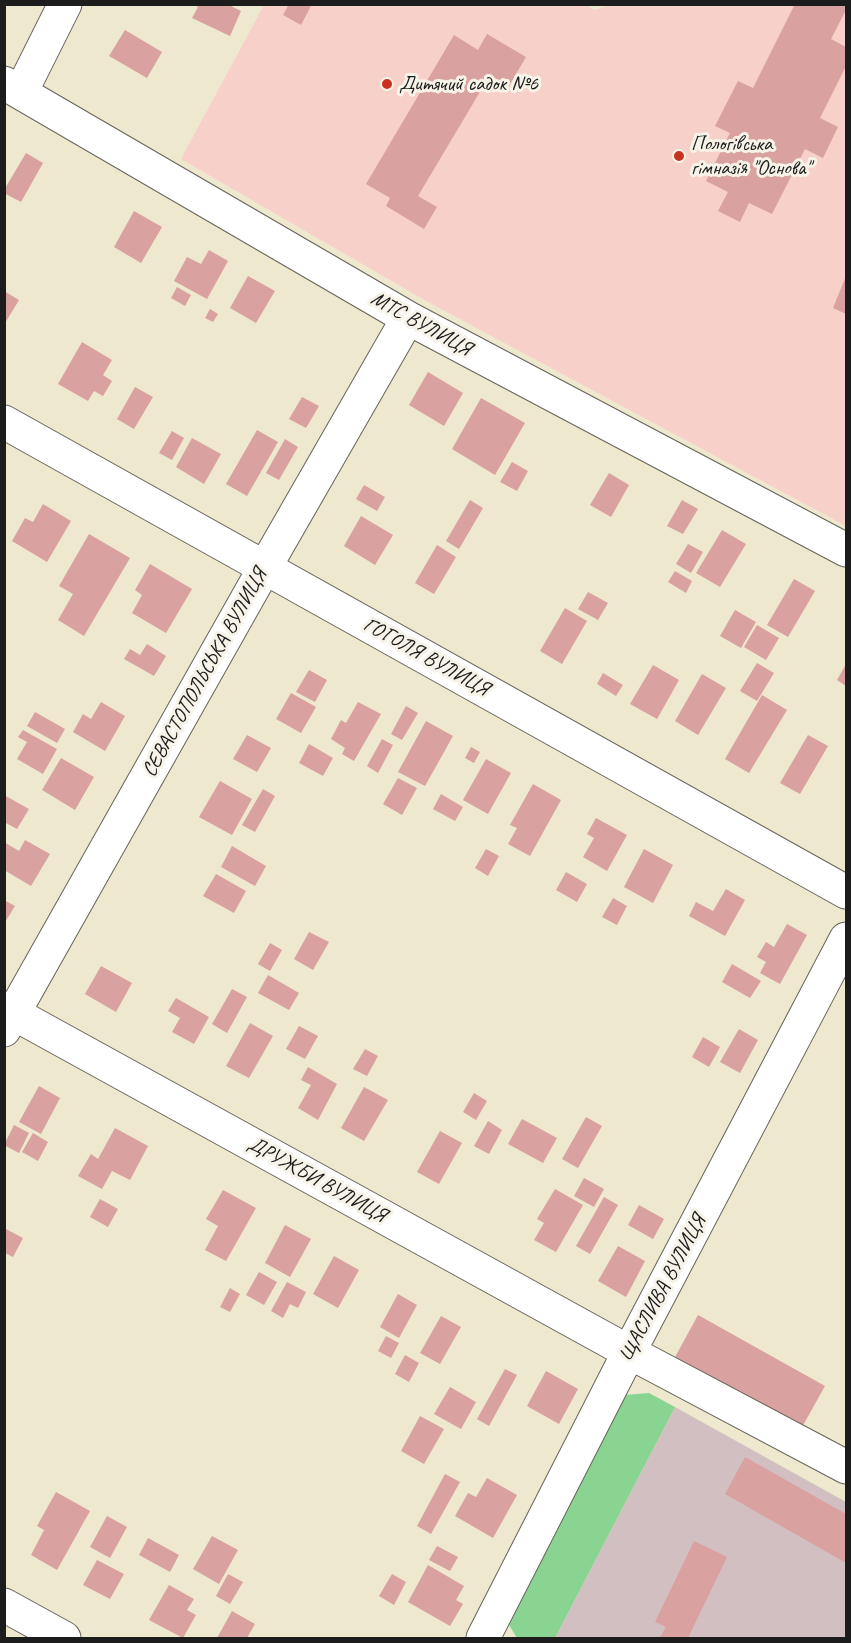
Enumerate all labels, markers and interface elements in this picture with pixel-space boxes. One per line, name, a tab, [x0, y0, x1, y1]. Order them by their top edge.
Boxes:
place label: Дитячий садок №6	[399, 71, 538, 97]
marker: Дитячий садок №6	[380, 77, 394, 91]
place label: Пологівська гімназія "Основа"	[691, 131, 810, 181]
marker: Пологівська гімназія "Основа"	[672, 149, 686, 163]
street label: МТС ВУЛИЦЯ	[366, 286, 476, 362]
street label: СЕВАСТОПОЛЬСЬКА ВУЛИЦЯ	[137, 564, 273, 782]
street label: ГОГОЛЯ ВУЛИЦЯ	[359, 612, 493, 702]
street label: ДРУЖБИ ВУЛИЦЯ	[243, 1132, 391, 1228]
street label: ЩАСЛИВА ВУЛИЦЯ	[614, 1211, 712, 1365]

